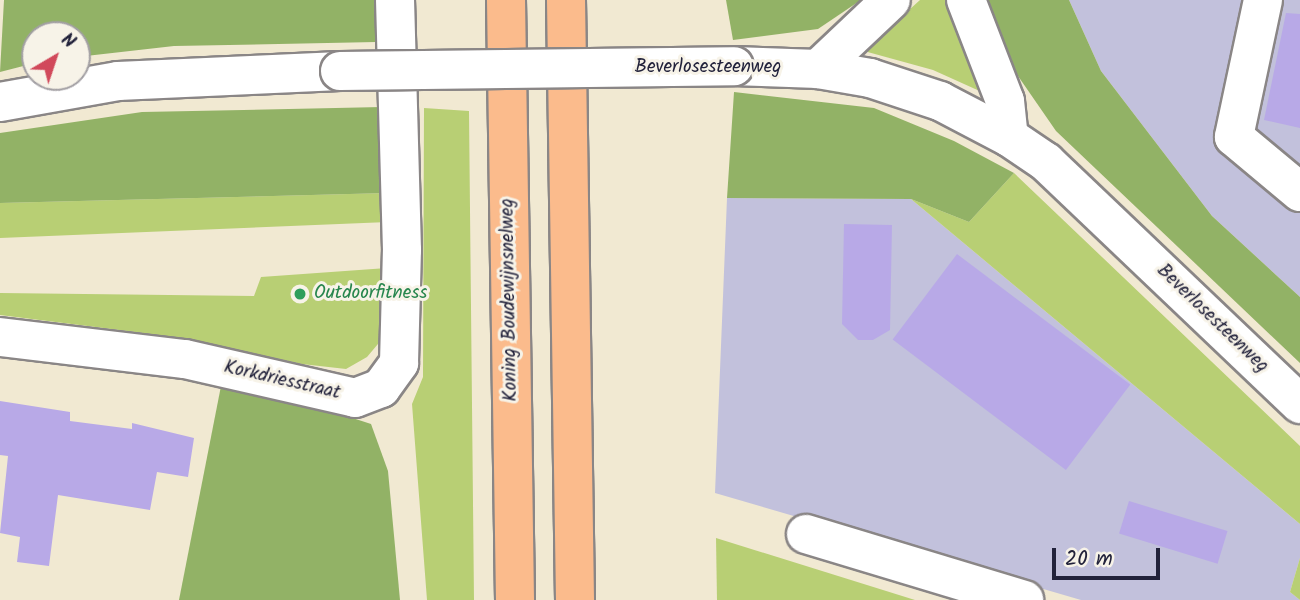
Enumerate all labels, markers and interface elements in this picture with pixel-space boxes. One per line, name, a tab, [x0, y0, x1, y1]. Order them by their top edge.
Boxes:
north arrow	[21, 21, 91, 91]
text: N	[54, 26, 82, 57]
street label: Beverlosesteenweg	[635, 57, 781, 79]
street label: Koning Boudewijnsnelweg	[497, 198, 523, 402]
street label: Beverlosesteenweg	[1151, 260, 1273, 378]
place label: Outdoorfitness	[314, 283, 427, 305]
marker: Outdoorfitness	[292, 286, 308, 302]
street label: Korkdriesstraat	[222, 357, 342, 405]
scale bar	[1055, 534, 1164, 578]
text: 20 m	[1065, 543, 1113, 576]

